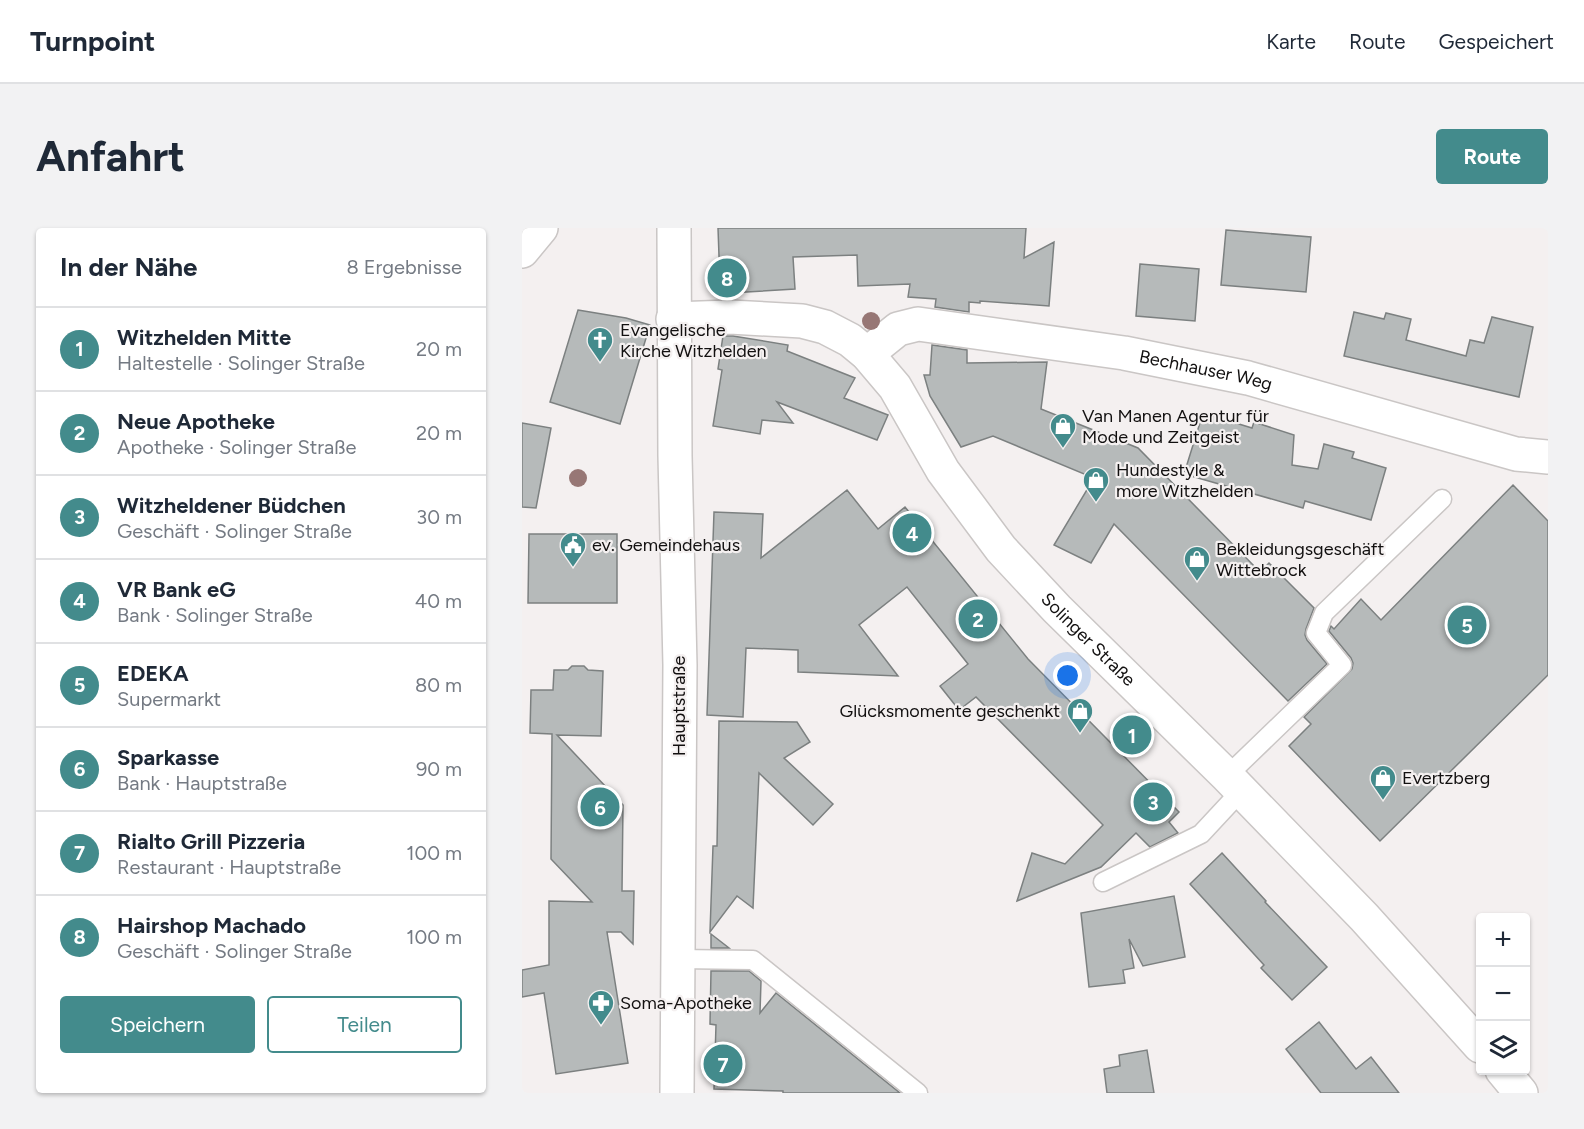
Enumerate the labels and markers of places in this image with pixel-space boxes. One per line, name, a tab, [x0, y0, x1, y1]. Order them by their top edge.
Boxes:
pin: 8	[708, 256, 746, 300]
place label: Evangelische Kirche Witzhelden	[620, 319, 767, 362]
church icon: Evangelische Kirche Witzhelden	[585, 325, 615, 363]
place label: Van Manen Agentur für Mode und Zeitgeist	[1082, 405, 1269, 448]
shop icon: Van Manen Agentur für Mode und Zeitgeist	[1048, 411, 1078, 449]
place label: Hundestyle & more Witzhelden	[1116, 459, 1253, 502]
shop icon: Hundestyle & more Witzhelden	[1081, 465, 1111, 503]
pin: 4	[892, 510, 932, 556]
public building icon: ev. Gemeindehaus	[558, 530, 588, 568]
place label: ev. Gemeindehaus	[592, 534, 740, 556]
place label: Bekleidungsgeschäft Wittebrock	[1216, 538, 1384, 581]
shop icon: Bekleidungsgeschäft Wittebrock	[1182, 544, 1212, 582]
pin: 2	[958, 596, 998, 642]
pin: 5	[1448, 602, 1486, 648]
shop icon: Glücksmomente geschenkt	[1065, 696, 1095, 734]
place label: Glücksmomente geschenkt	[840, 700, 1060, 722]
pin: 1	[1112, 712, 1152, 758]
shop icon: Evertzberg	[1368, 763, 1398, 801]
place label: Evertzberg	[1402, 767, 1490, 789]
pin: 3	[1134, 780, 1172, 824]
pin: 6	[580, 784, 620, 830]
pharmacy icon: Soma-Apotheke	[586, 988, 616, 1026]
place label: Soma-Apotheke	[620, 992, 752, 1014]
pin: 7	[704, 1042, 742, 1086]

